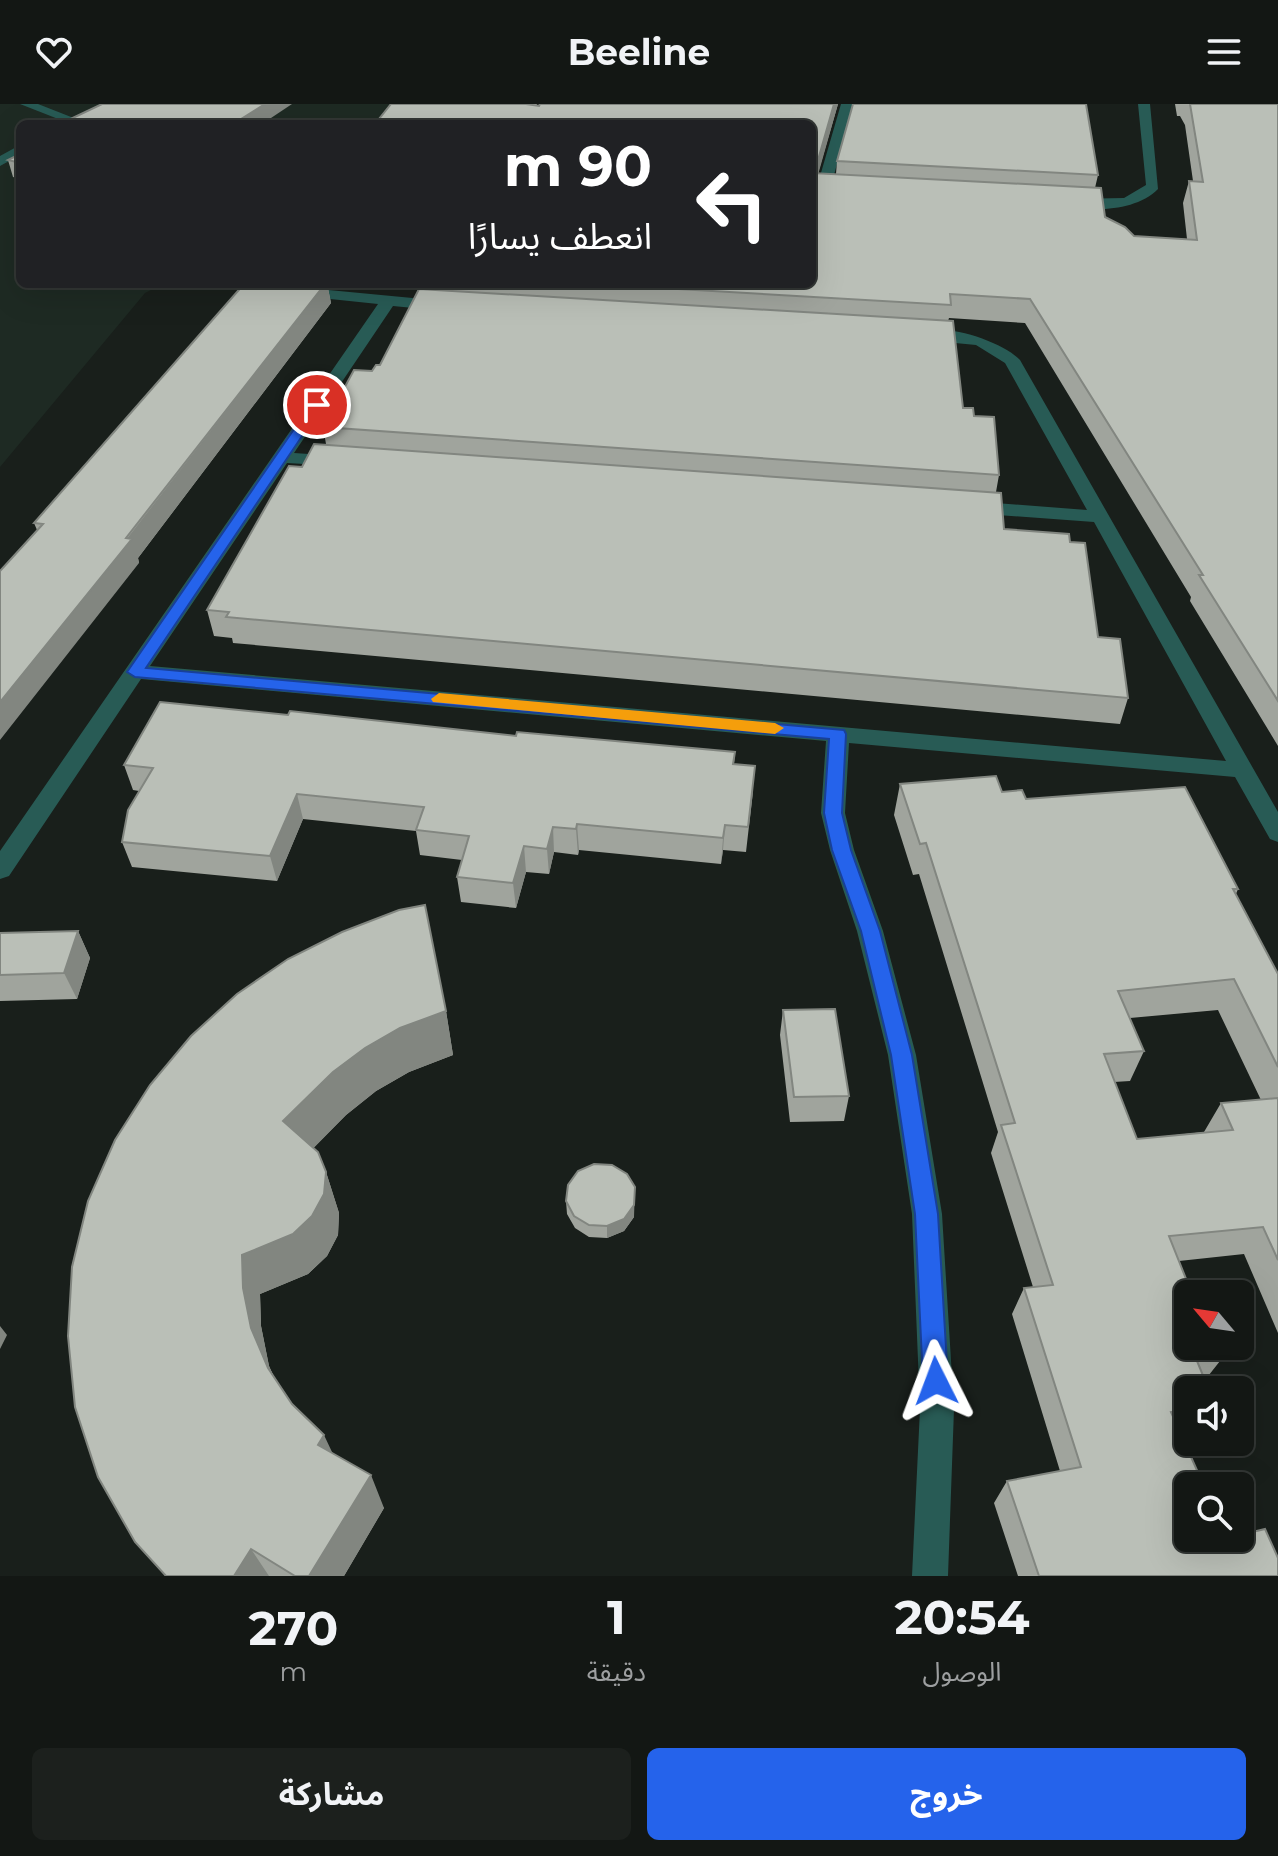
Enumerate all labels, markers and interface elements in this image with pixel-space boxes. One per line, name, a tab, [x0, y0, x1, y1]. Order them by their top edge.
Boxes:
icon: heart	[32, 30, 76, 74]
text: Beeline	[568, 30, 710, 74]
icon: menu	[1202, 30, 1246, 74]
text: 90 m	[504, 132, 652, 200]
icon: left	[680, 152, 784, 256]
text: انعطف يسارًا	[468, 214, 652, 258]
pin	[283, 371, 351, 439]
icon: arrive	[295, 383, 339, 427]
north arrow	[1174, 1280, 1254, 1360]
map controls	[1174, 1280, 1254, 1552]
position arrow	[894, 1339, 978, 1423]
button: sound	[1174, 1376, 1254, 1456]
button: search	[1174, 1472, 1254, 1552]
text: 1	[607, 1588, 626, 1646]
text: 20:54	[894, 1588, 1030, 1646]
text: 270	[249, 1599, 338, 1657]
text: m	[280, 1656, 307, 1688]
text: دقيقة	[587, 1656, 646, 1688]
text: الوصول	[922, 1656, 1001, 1688]
button: مشاركة	[32, 1748, 631, 1840]
button: خروج	[647, 1748, 1246, 1840]

